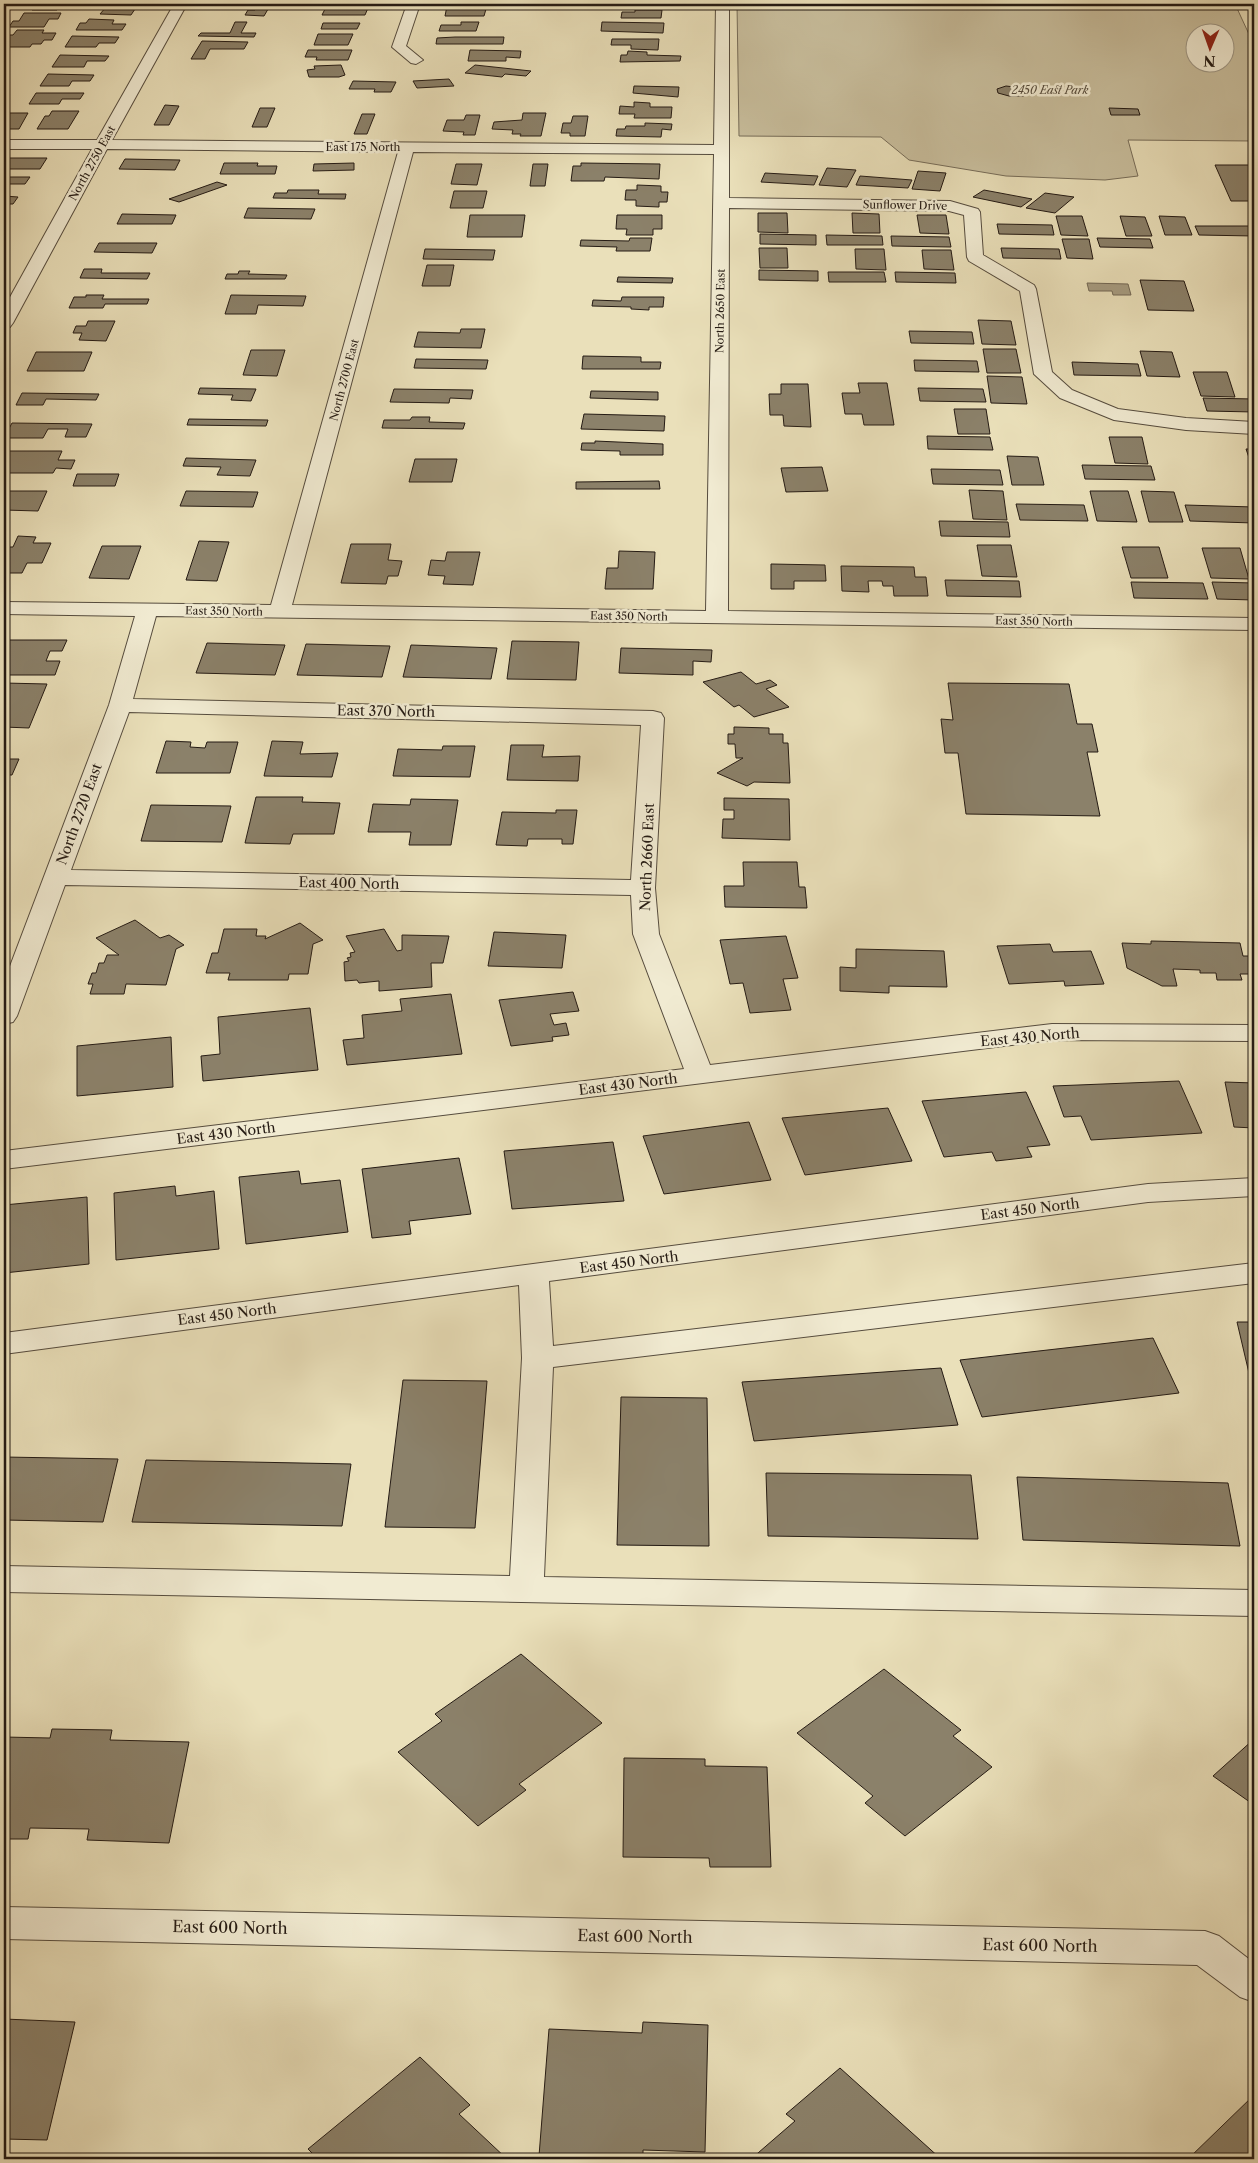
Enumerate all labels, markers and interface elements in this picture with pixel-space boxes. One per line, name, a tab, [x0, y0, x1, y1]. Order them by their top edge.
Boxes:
north arrow	[1186, 22, 1236, 72]
text: N	[1203, 52, 1216, 70]
park label: 2450 East Park	[1012, 83, 1089, 97]
street label: North 2750 East	[66, 123, 118, 203]
street label: East 175 North	[326, 140, 401, 154]
street label: Sunflower Drive	[863, 197, 947, 213]
street label: North 2650 East	[712, 269, 728, 353]
street label: North 2700 East	[326, 337, 362, 423]
street label: East 350 North	[185, 603, 263, 619]
street label: East 350 North	[590, 608, 668, 624]
street label: East 350 North	[995, 613, 1073, 629]
street label: East 370 North	[337, 701, 436, 721]
street label: North 2720 East	[52, 761, 106, 867]
street label: North 2660 East	[636, 803, 658, 911]
street label: East 400 North	[298, 873, 400, 893]
street label: East 430 North	[980, 1024, 1081, 1050]
street label: East 430 North	[578, 1069, 679, 1099]
street label: East 430 North	[176, 1118, 277, 1148]
street label: East 450 North	[980, 1194, 1081, 1224]
street label: East 450 North	[579, 1247, 680, 1277]
street label: East 450 North	[177, 1299, 278, 1329]
street label: East 600 North	[172, 1916, 288, 1938]
street label: East 600 North	[577, 1925, 693, 1947]
street label: East 600 North	[982, 1934, 1098, 1956]

